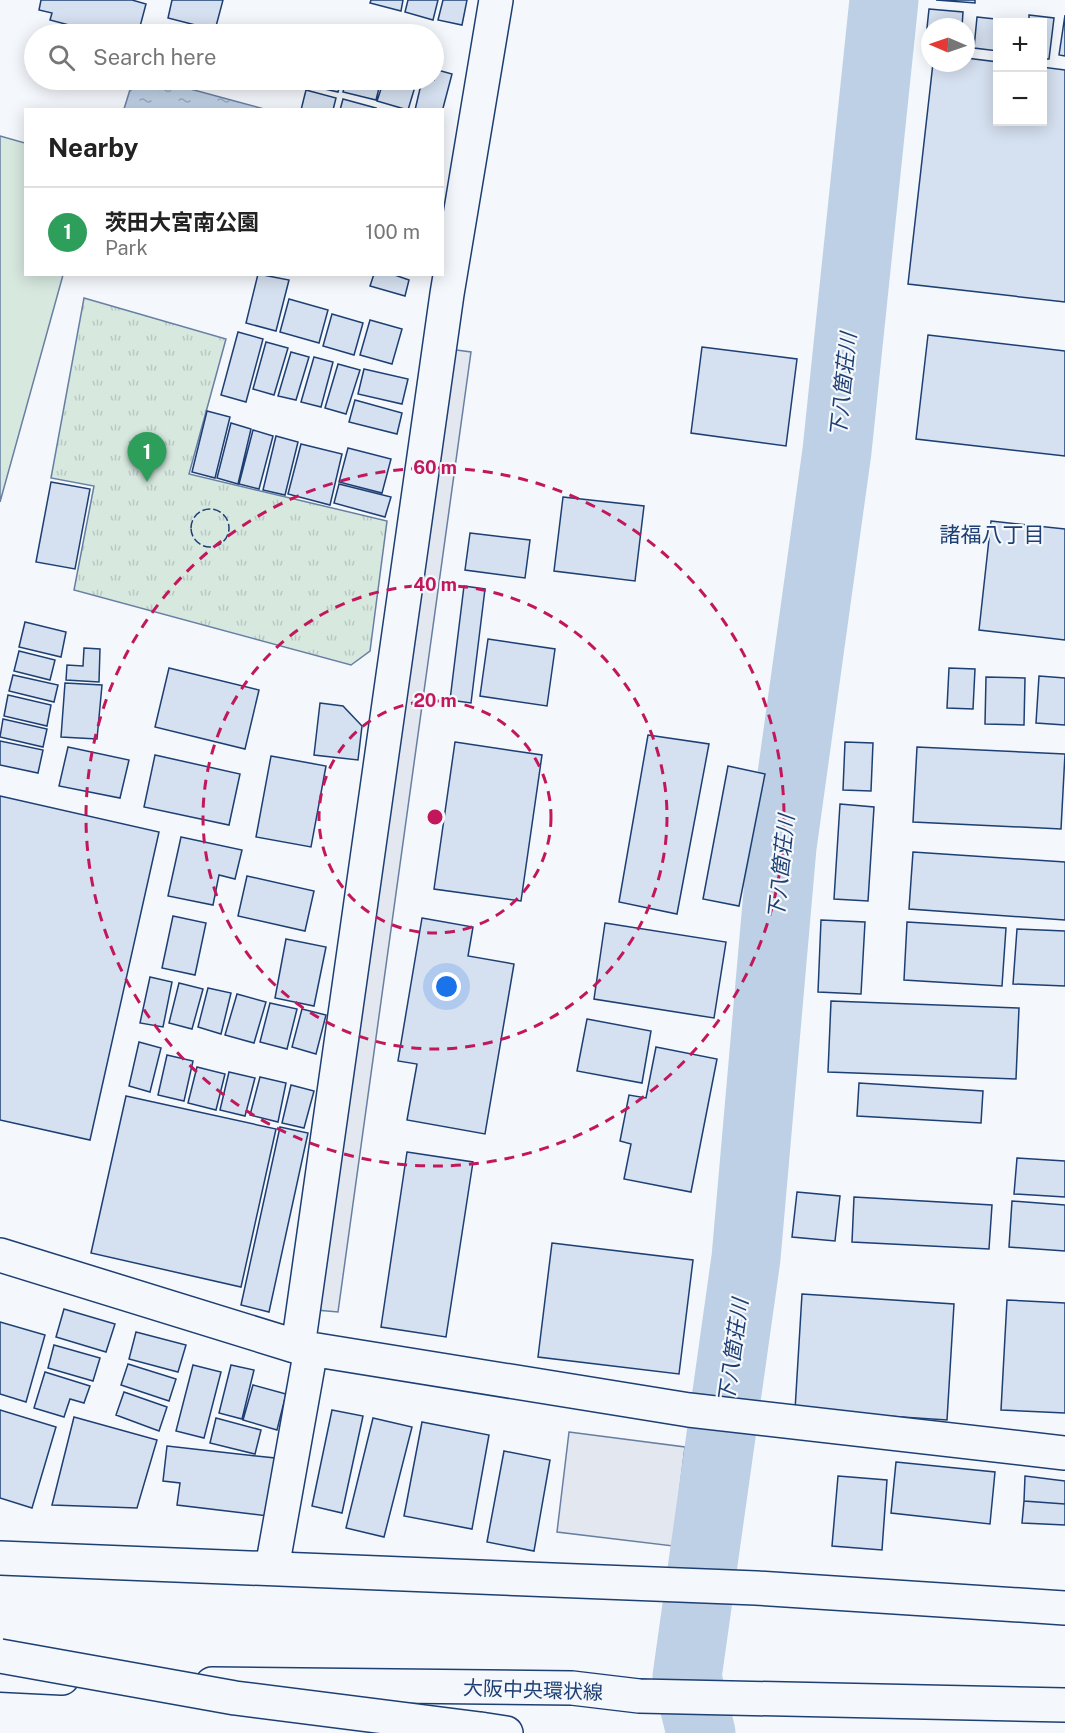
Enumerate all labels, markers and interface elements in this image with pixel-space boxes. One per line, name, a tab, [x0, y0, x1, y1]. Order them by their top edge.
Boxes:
north arrow	[921, 18, 975, 72]
map controls	[993, 18, 1047, 126]
button: +	[993, 18, 1047, 72]
search box	[24, 24, 444, 90]
icon: search	[45, 41, 78, 74]
text: Search here	[93, 44, 217, 70]
button: −	[993, 72, 1047, 126]
text: Nearby	[48, 132, 138, 163]
text: 茨田大宮南公園	[105, 209, 259, 235]
text: 1	[63, 220, 72, 244]
text: 100 m	[365, 220, 420, 244]
text: Park	[105, 236, 148, 260]
water label: 下八箇荘川	[825, 329, 861, 439]
pin: 1	[128, 432, 166, 482]
text: 60 m	[413, 457, 457, 478]
district label: 諸福八丁目	[940, 522, 1045, 547]
text: 40 m	[413, 574, 457, 595]
text: 20 m	[413, 690, 457, 711]
centre of rings	[425, 807, 445, 827]
water label: 下八箇荘川	[763, 811, 799, 921]
your location	[432, 972, 461, 1001]
water label: 下八箇荘川	[713, 1295, 753, 1405]
street label: 大阪中央環状線	[463, 1676, 603, 1704]

